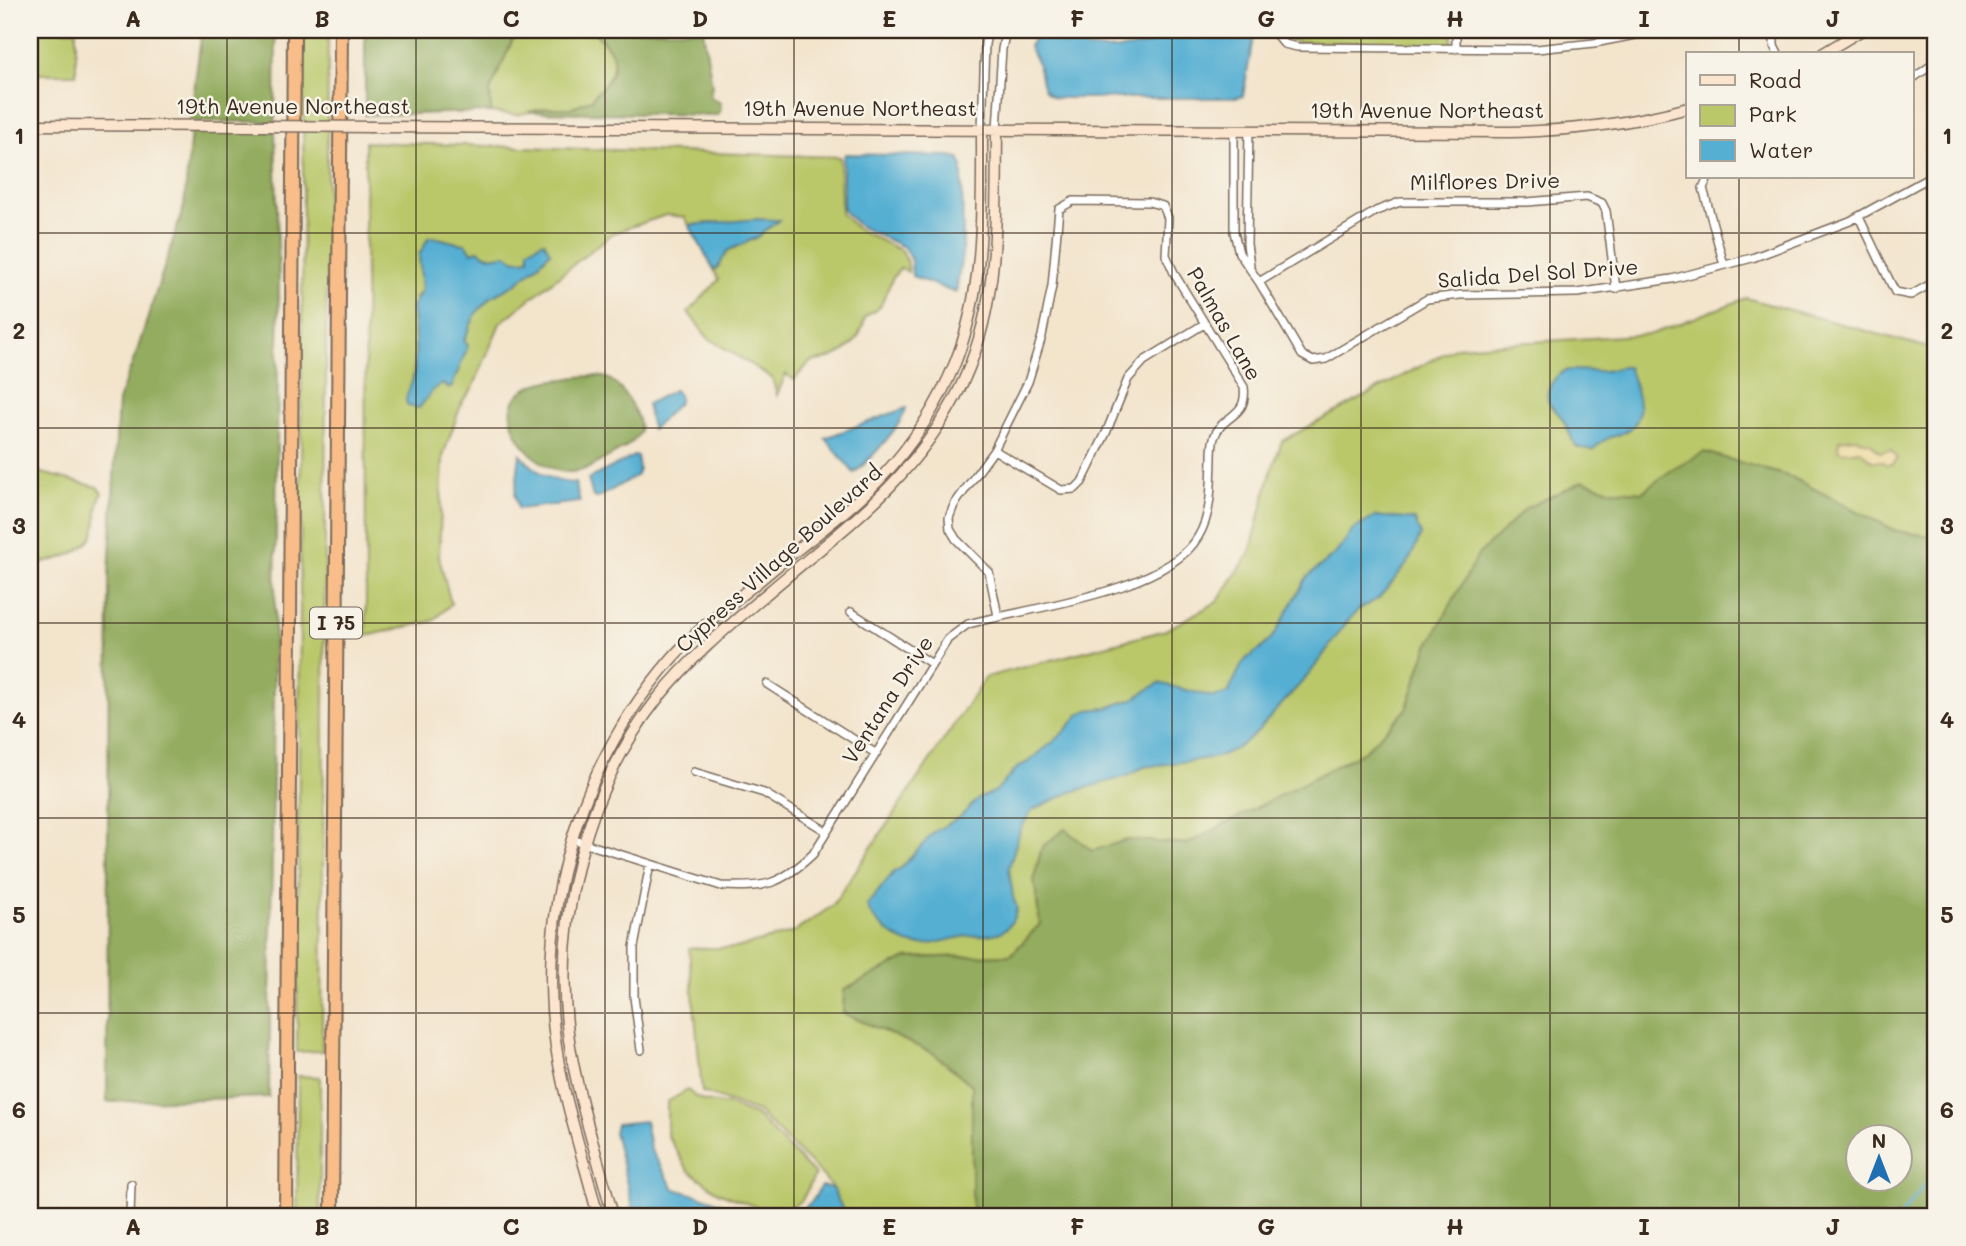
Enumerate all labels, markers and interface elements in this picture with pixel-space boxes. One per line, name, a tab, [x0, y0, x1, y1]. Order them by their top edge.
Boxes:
text: A	[125, 3, 141, 33]
text: B	[314, 3, 330, 33]
text: C	[502, 3, 520, 33]
text: D	[692, 3, 708, 33]
text: E	[882, 3, 896, 33]
text: F	[1070, 3, 1084, 33]
text: G	[1257, 3, 1275, 33]
text: H	[1446, 3, 1464, 33]
text: I	[1638, 3, 1650, 33]
text: J	[1825, 3, 1841, 33]
legend	[1686, 52, 1913, 178]
text: Road	[1749, 66, 1801, 93]
street label: 19th Avenue Northeast	[176, 92, 410, 119]
street label: 19th Avenue Northeast	[743, 94, 977, 121]
street label: 19th Avenue Northeast	[1310, 96, 1544, 123]
text: Park	[1749, 100, 1797, 127]
text: 1	[14, 120, 24, 150]
text: 1	[1942, 120, 1952, 150]
text: Water	[1749, 136, 1813, 163]
street label: Milflores Drive	[1410, 166, 1560, 195]
street label: Salida Del Sol Drive	[1437, 252, 1639, 293]
street label: Palmas Lane	[1182, 262, 1269, 385]
text: 2	[13, 315, 25, 345]
text: 2	[1941, 315, 1953, 345]
street label: Cypress Village Boulevard	[669, 458, 887, 658]
text: 3	[12, 510, 26, 540]
text: 3	[1940, 510, 1954, 540]
road number: I 75	[310, 608, 362, 638]
street label: Ventana Drive	[835, 630, 938, 768]
text: 4	[12, 704, 26, 734]
text: 4	[1940, 704, 1954, 734]
text: 5	[12, 899, 26, 929]
text: 5	[1940, 899, 1954, 929]
text: 6	[12, 1094, 26, 1124]
text: 6	[1940, 1094, 1954, 1124]
north arrow	[1843, 1124, 1913, 1194]
text: N	[1872, 1128, 1886, 1153]
text: A	[125, 1211, 141, 1241]
text: B	[314, 1211, 330, 1241]
text: C	[502, 1211, 520, 1241]
text: D	[692, 1211, 708, 1241]
text: E	[882, 1211, 896, 1241]
text: F	[1070, 1211, 1084, 1241]
text: G	[1257, 1211, 1275, 1241]
text: H	[1446, 1211, 1464, 1241]
text: I	[1638, 1211, 1650, 1241]
text: J	[1825, 1211, 1841, 1241]

